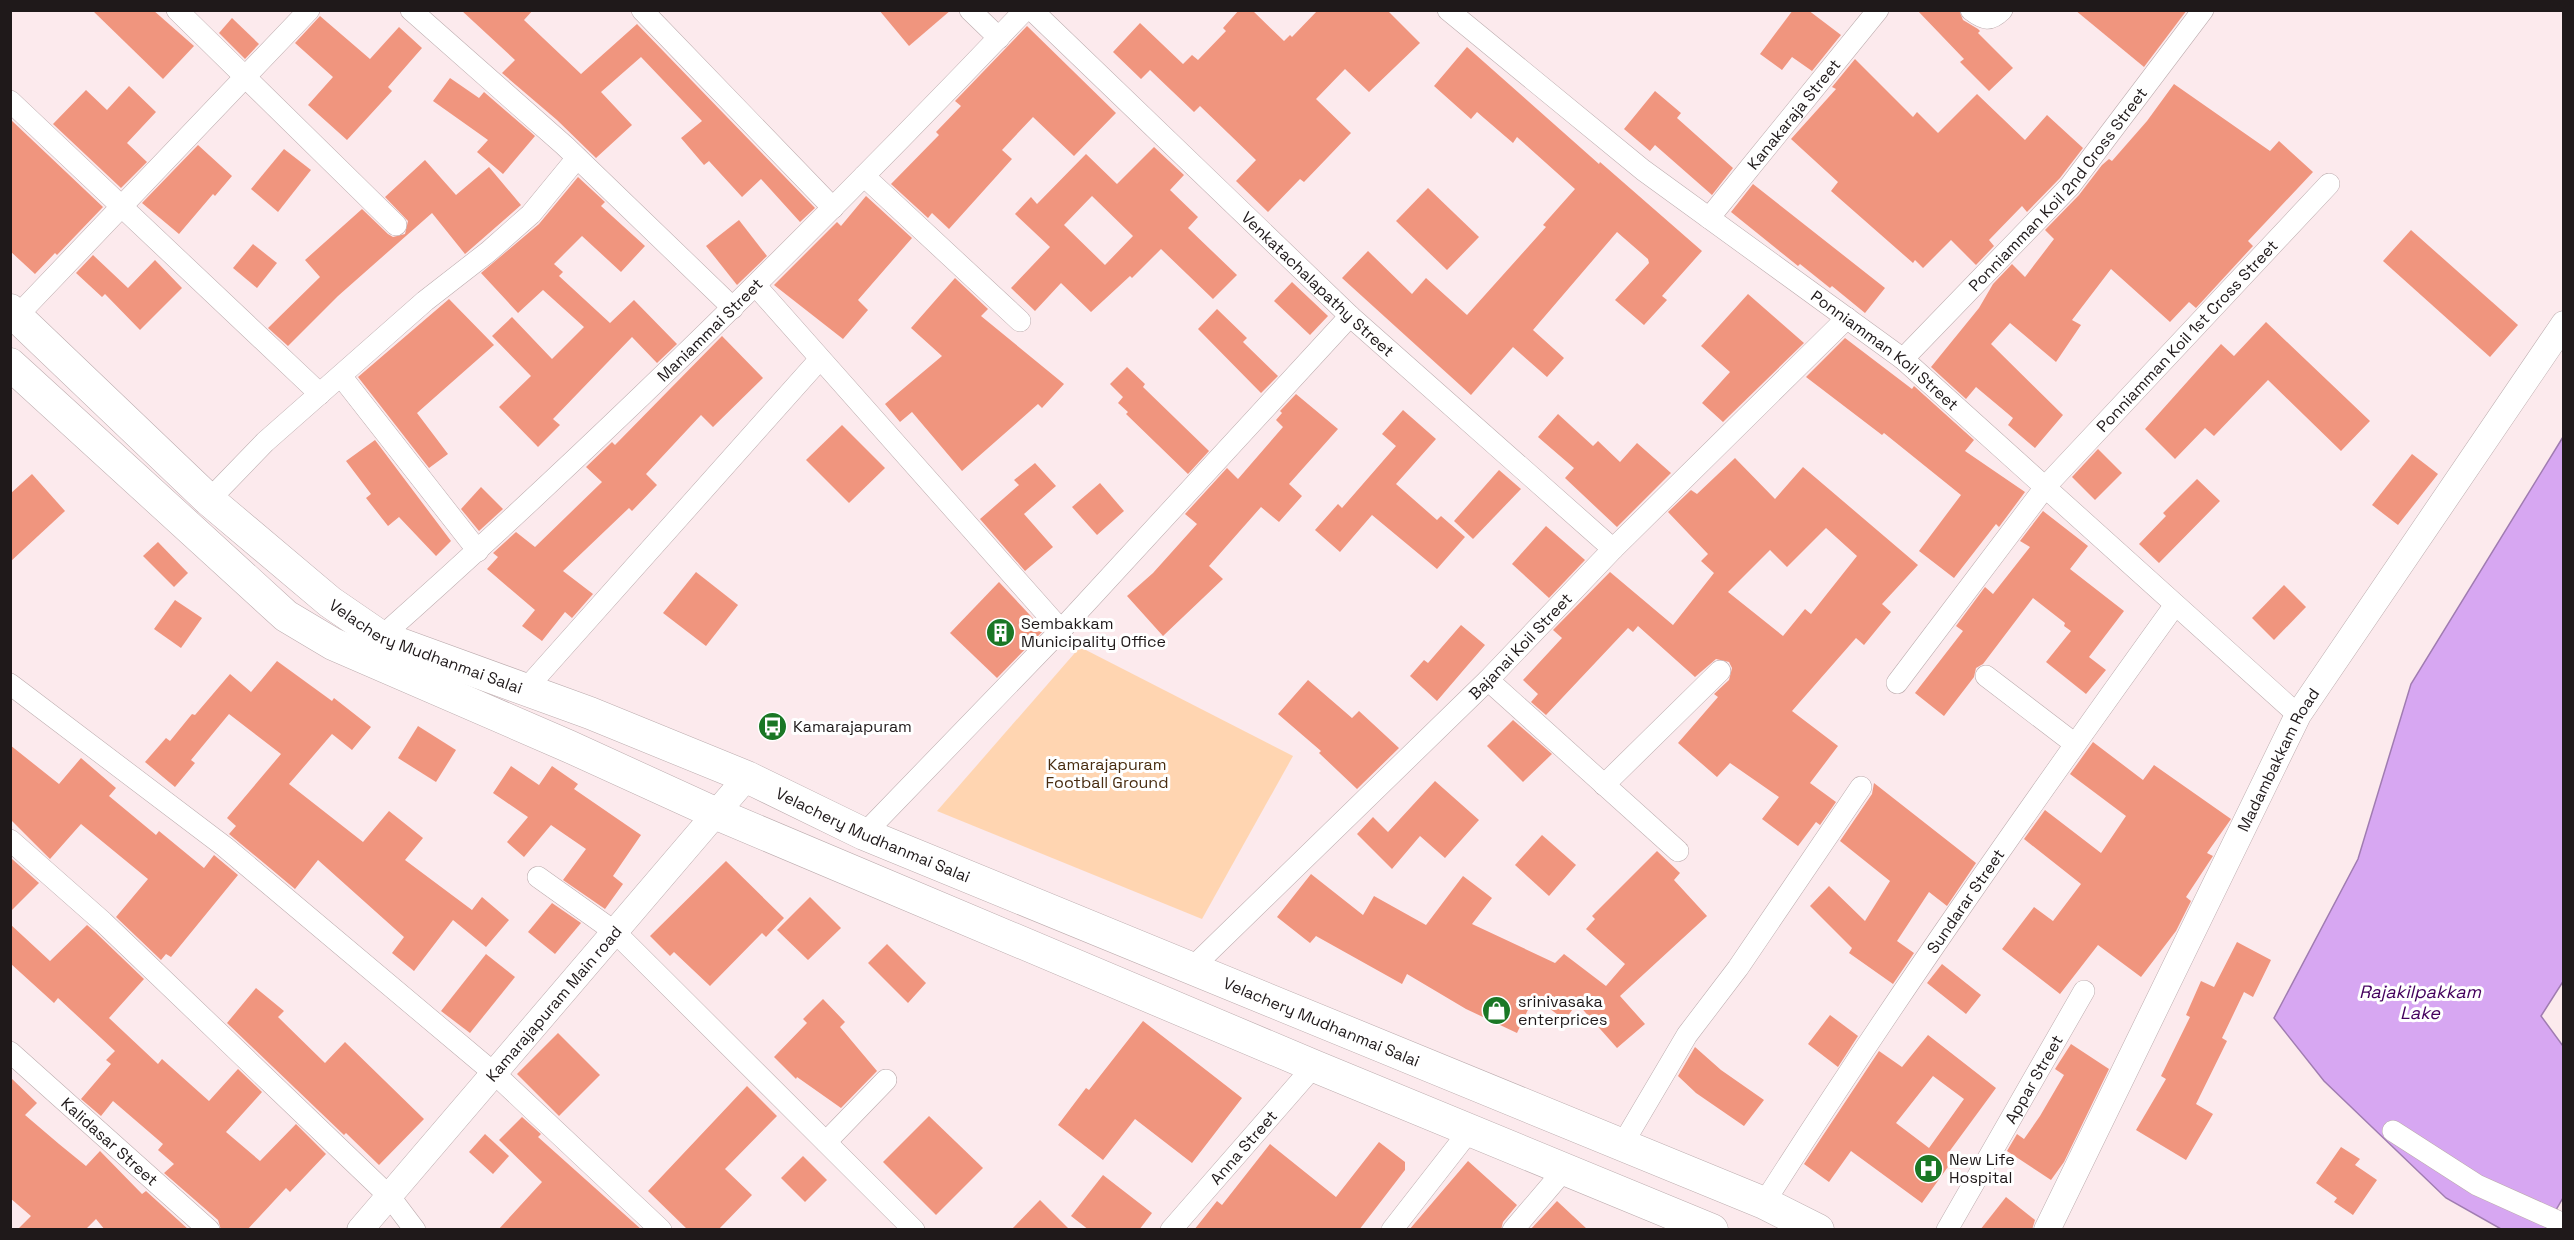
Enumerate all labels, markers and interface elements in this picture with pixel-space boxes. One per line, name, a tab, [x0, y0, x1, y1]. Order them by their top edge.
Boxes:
street label: Kanakaraja Street	[1743, 55, 1845, 174]
street label: Ponniamman Koil 2nd Cross Street	[1964, 83, 2152, 296]
street label: Venkatachalapathy Street	[1237, 207, 1399, 361]
street label: Ponniamman Koil 1st Cross Street	[2092, 235, 2283, 437]
street label: Maniammai Street	[653, 274, 767, 386]
street label: Ponniamman Koil Street	[1807, 286, 1963, 415]
street label: Bajanai Koil Street	[1464, 588, 1577, 704]
street label: Velachery Mudhanmai Salai	[325, 595, 525, 699]
place label: Sembakkam Municipality Office	[1021, 613, 1166, 652]
building icon: Sembakkam Municipality Office	[984, 616, 1016, 648]
street label: Madambakkam Road	[2233, 684, 2324, 835]
bus stop icon: Kamarajapuram	[756, 710, 788, 742]
place label: Kamarajapuram	[793, 716, 912, 737]
park label: Kamarajapuram Football Ground	[1046, 754, 1168, 793]
street label: Velachery Mudhanmai Salai	[772, 783, 973, 887]
street label: Sundarar Street	[1922, 845, 2009, 958]
street label: Kamarajapuram Main road	[481, 921, 627, 1086]
street label: Velachery Mudhanmai Salai	[1220, 972, 1423, 1072]
water label: Rajakilpakkam Lake	[2359, 980, 2481, 1024]
place label: srinivasaka enterprices	[1518, 991, 1607, 1030]
shop icon: srinivasaka enterprices	[1481, 994, 1513, 1026]
street label: Appar Street	[2000, 1031, 2068, 1127]
street label: Kalidasar Street	[57, 1093, 162, 1191]
street label: Anna Street	[1206, 1106, 1282, 1189]
place label: New Life Hospital	[1949, 1149, 2015, 1188]
hospital icon: New Life Hospital	[1912, 1152, 1944, 1184]

